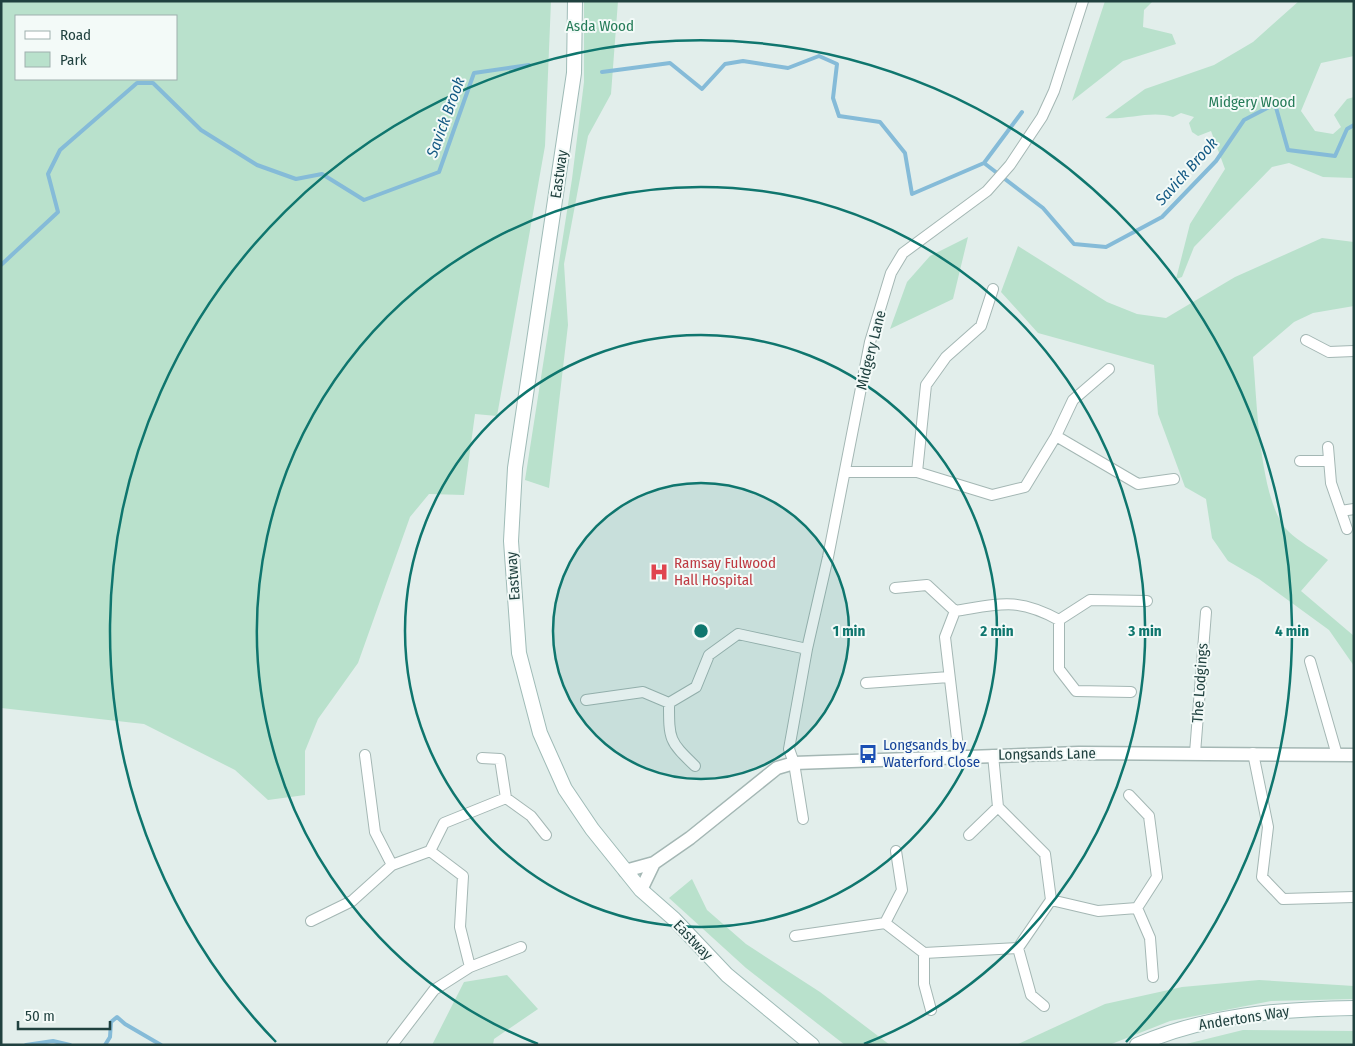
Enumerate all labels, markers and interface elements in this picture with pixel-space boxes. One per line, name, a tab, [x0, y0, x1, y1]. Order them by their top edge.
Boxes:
legend	[15, 15, 178, 80]
park label: Asda Wood	[566, 17, 634, 35]
text: Road	[60, 26, 91, 44]
text: Park	[60, 51, 87, 69]
water label: Savick Brook	[422, 74, 469, 161]
park label: Midgery Wood	[1208, 93, 1296, 111]
water label: Savick Brook	[1150, 134, 1222, 210]
street label: Eastway	[547, 148, 571, 199]
street label: Midgery Lane	[852, 308, 890, 392]
street label: Eastway	[502, 551, 524, 601]
place label: Ramsay Fulwood Hall Hospital	[674, 554, 776, 589]
hospital icon: Ramsay Fulwood Hall Hospital	[648, 561, 670, 583]
centre of rings	[692, 622, 710, 640]
text: 1 min	[833, 622, 865, 640]
text: 2 min	[979, 622, 1014, 640]
text: 3 min	[1127, 622, 1162, 640]
text: 4 min	[1275, 622, 1309, 640]
street label: The Lodgings	[1188, 642, 1212, 724]
place label: Longsands by Waterford Close	[883, 736, 980, 771]
bus stop icon: Longsands by Waterford Close	[857, 743, 879, 765]
street label: Longsands Lane	[998, 744, 1096, 764]
street label: Eastway	[670, 916, 717, 964]
scale bar	[18, 998, 110, 1030]
street label: Andertons Way	[1197, 1002, 1291, 1034]
text: 50 m	[25, 1007, 55, 1025]

